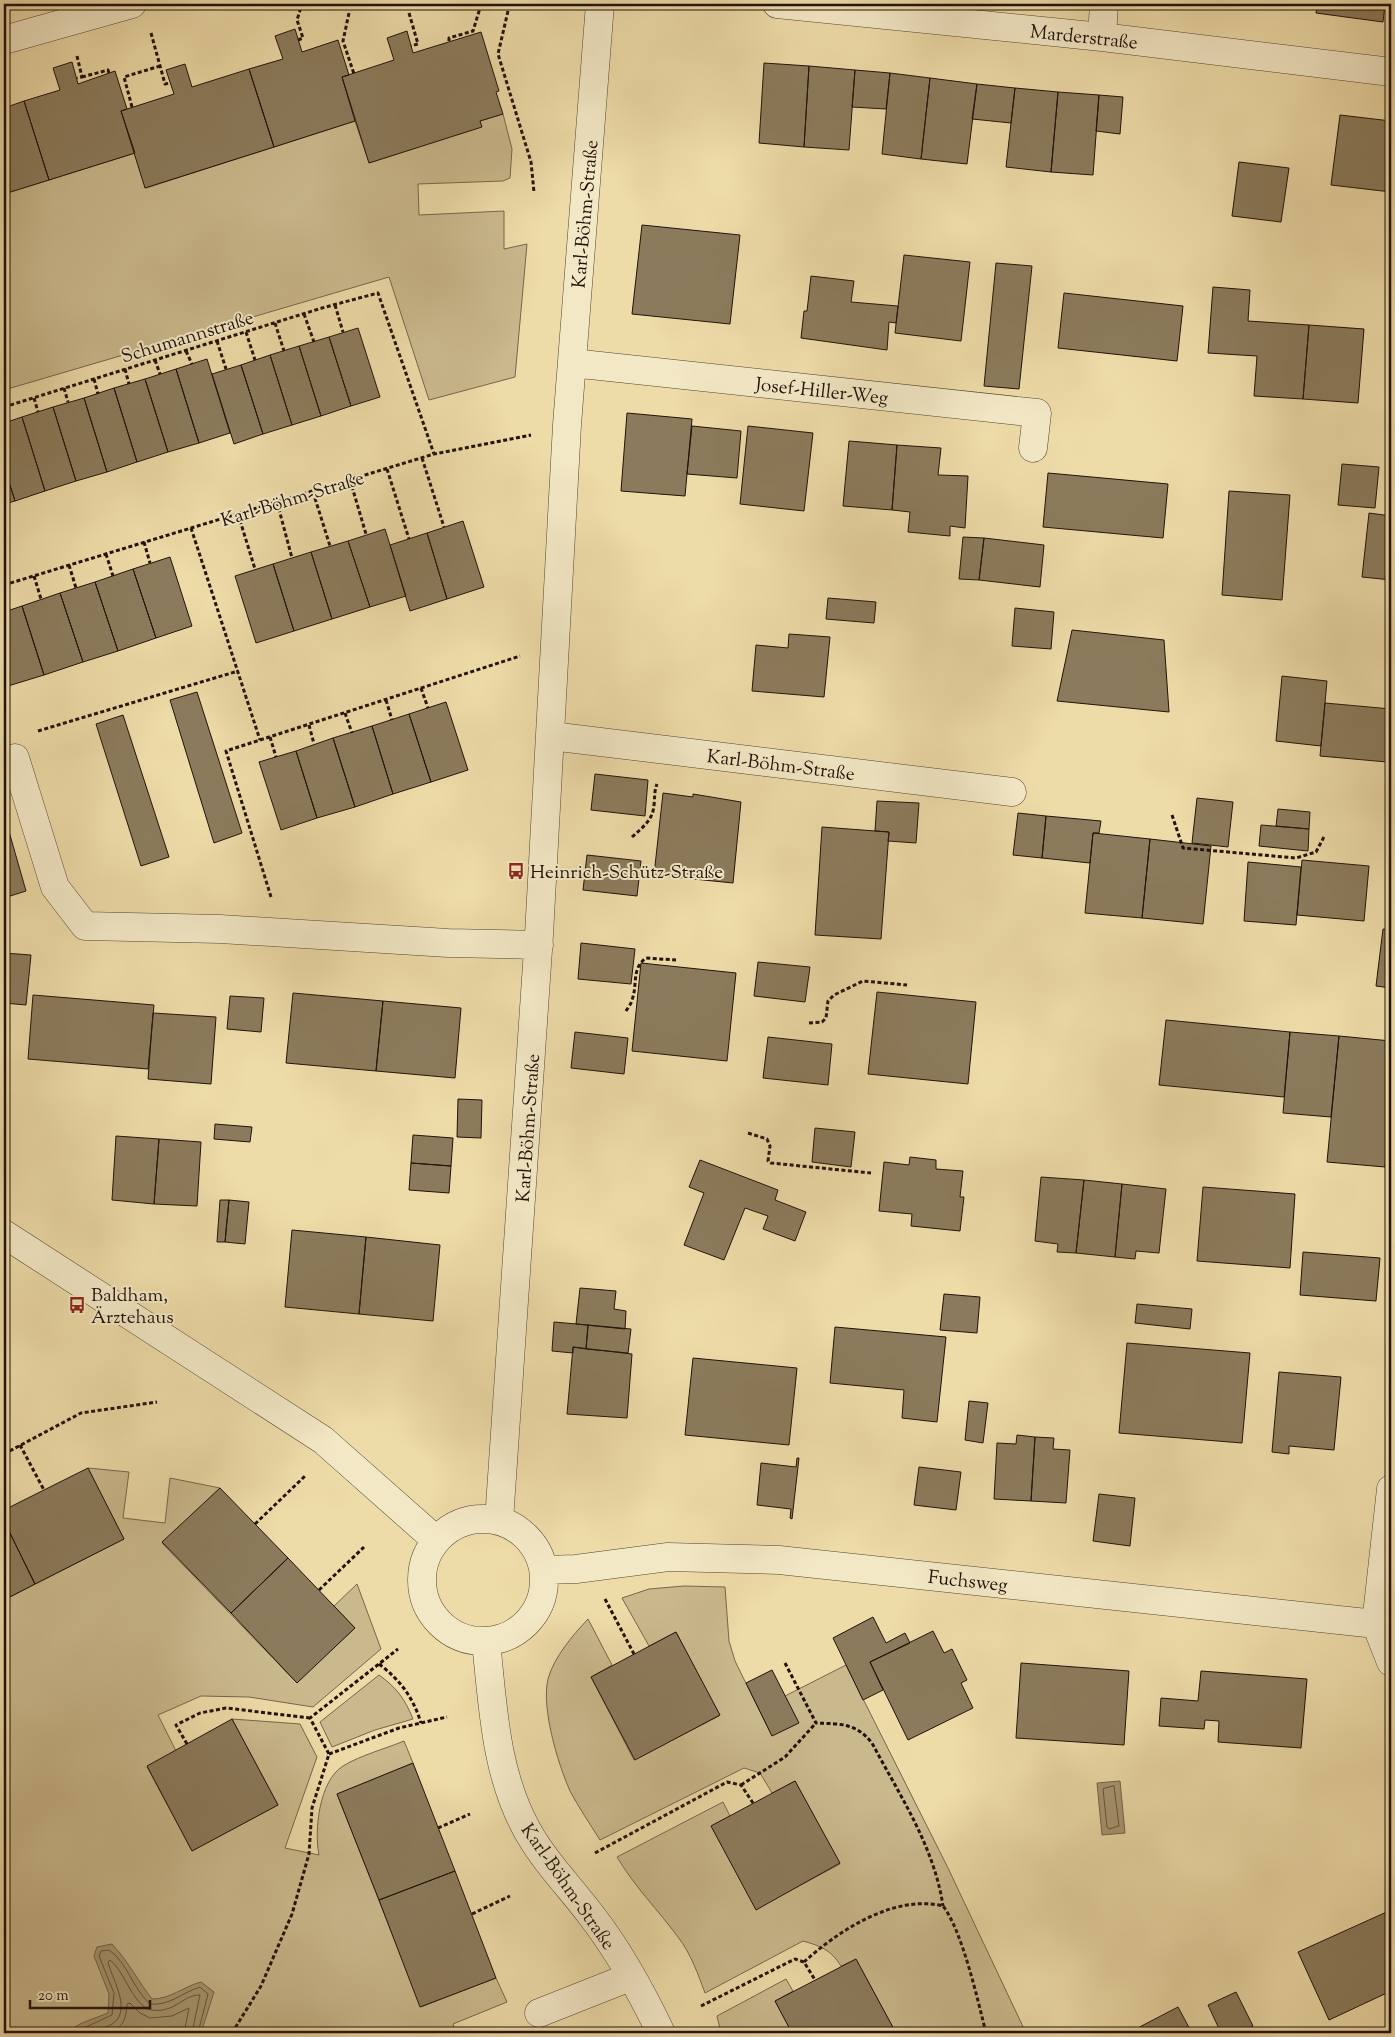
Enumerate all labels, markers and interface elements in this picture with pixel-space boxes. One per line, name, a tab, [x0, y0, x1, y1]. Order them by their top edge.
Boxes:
street label: Marderstraße	[1028, 19, 1139, 58]
street label: Karl-Böhm-Straße	[567, 139, 606, 290]
street label: Schumannstraße	[118, 305, 257, 371]
street label: Josef-Hiller-Weg	[753, 372, 889, 413]
street label: Karl-Böhm-Straße	[218, 466, 368, 535]
street label: Karl-Böhm-Straße	[705, 744, 856, 789]
place label: Heinrich-Schütz-Straße	[530, 860, 723, 887]
bus stop icon: Heinrich-Schütz-Straße	[506, 861, 526, 881]
street label: Karl-Böhm-Straße	[511, 1053, 548, 1203]
place label: Baldham, Ärztehaus	[91, 1283, 174, 1332]
bus stop icon: Baldham, Ärztehaus	[67, 1295, 87, 1315]
street label: Fuchsweg	[927, 1565, 1009, 1600]
street label: Karl-Böhm-Straße	[513, 1819, 621, 1956]
scale bar	[30, 1977, 150, 2009]
text: 20 m	[38, 1986, 69, 2007]

